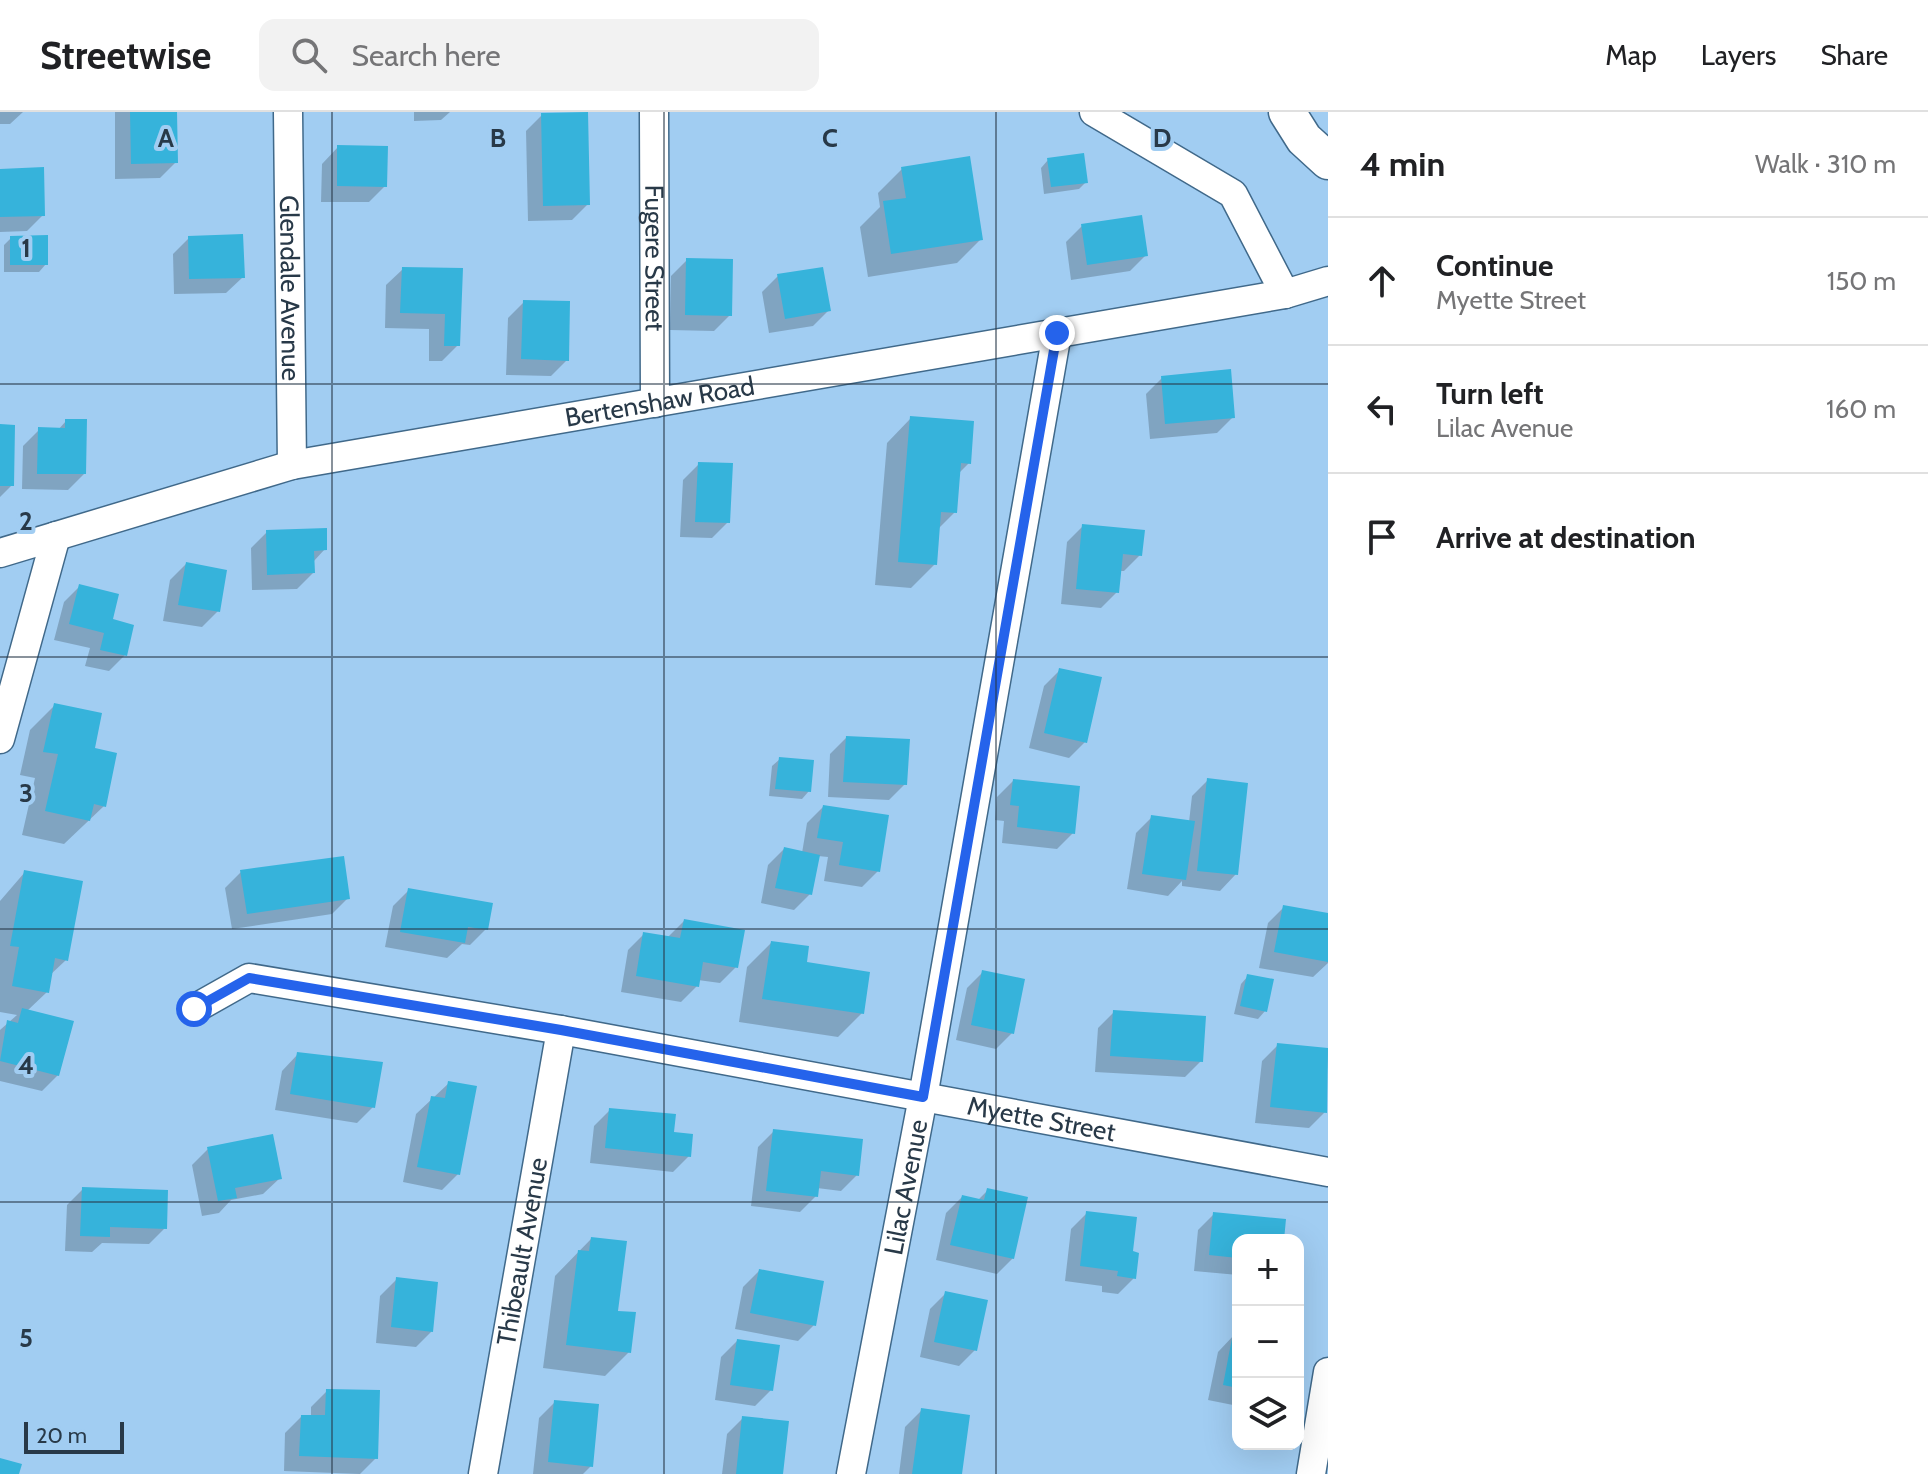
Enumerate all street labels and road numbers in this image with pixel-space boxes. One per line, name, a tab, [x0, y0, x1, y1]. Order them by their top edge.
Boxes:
street label: Fugere Street	[638, 185, 671, 331]
street label: Glendale Avenue	[273, 195, 307, 381]
street label: Bertenshaw Road	[562, 370, 757, 434]
street label: Myette Street	[965, 1090, 1118, 1148]
street label: Lilac Avenue	[877, 1117, 934, 1258]
street label: Thibeault Avenue	[490, 1155, 554, 1348]

